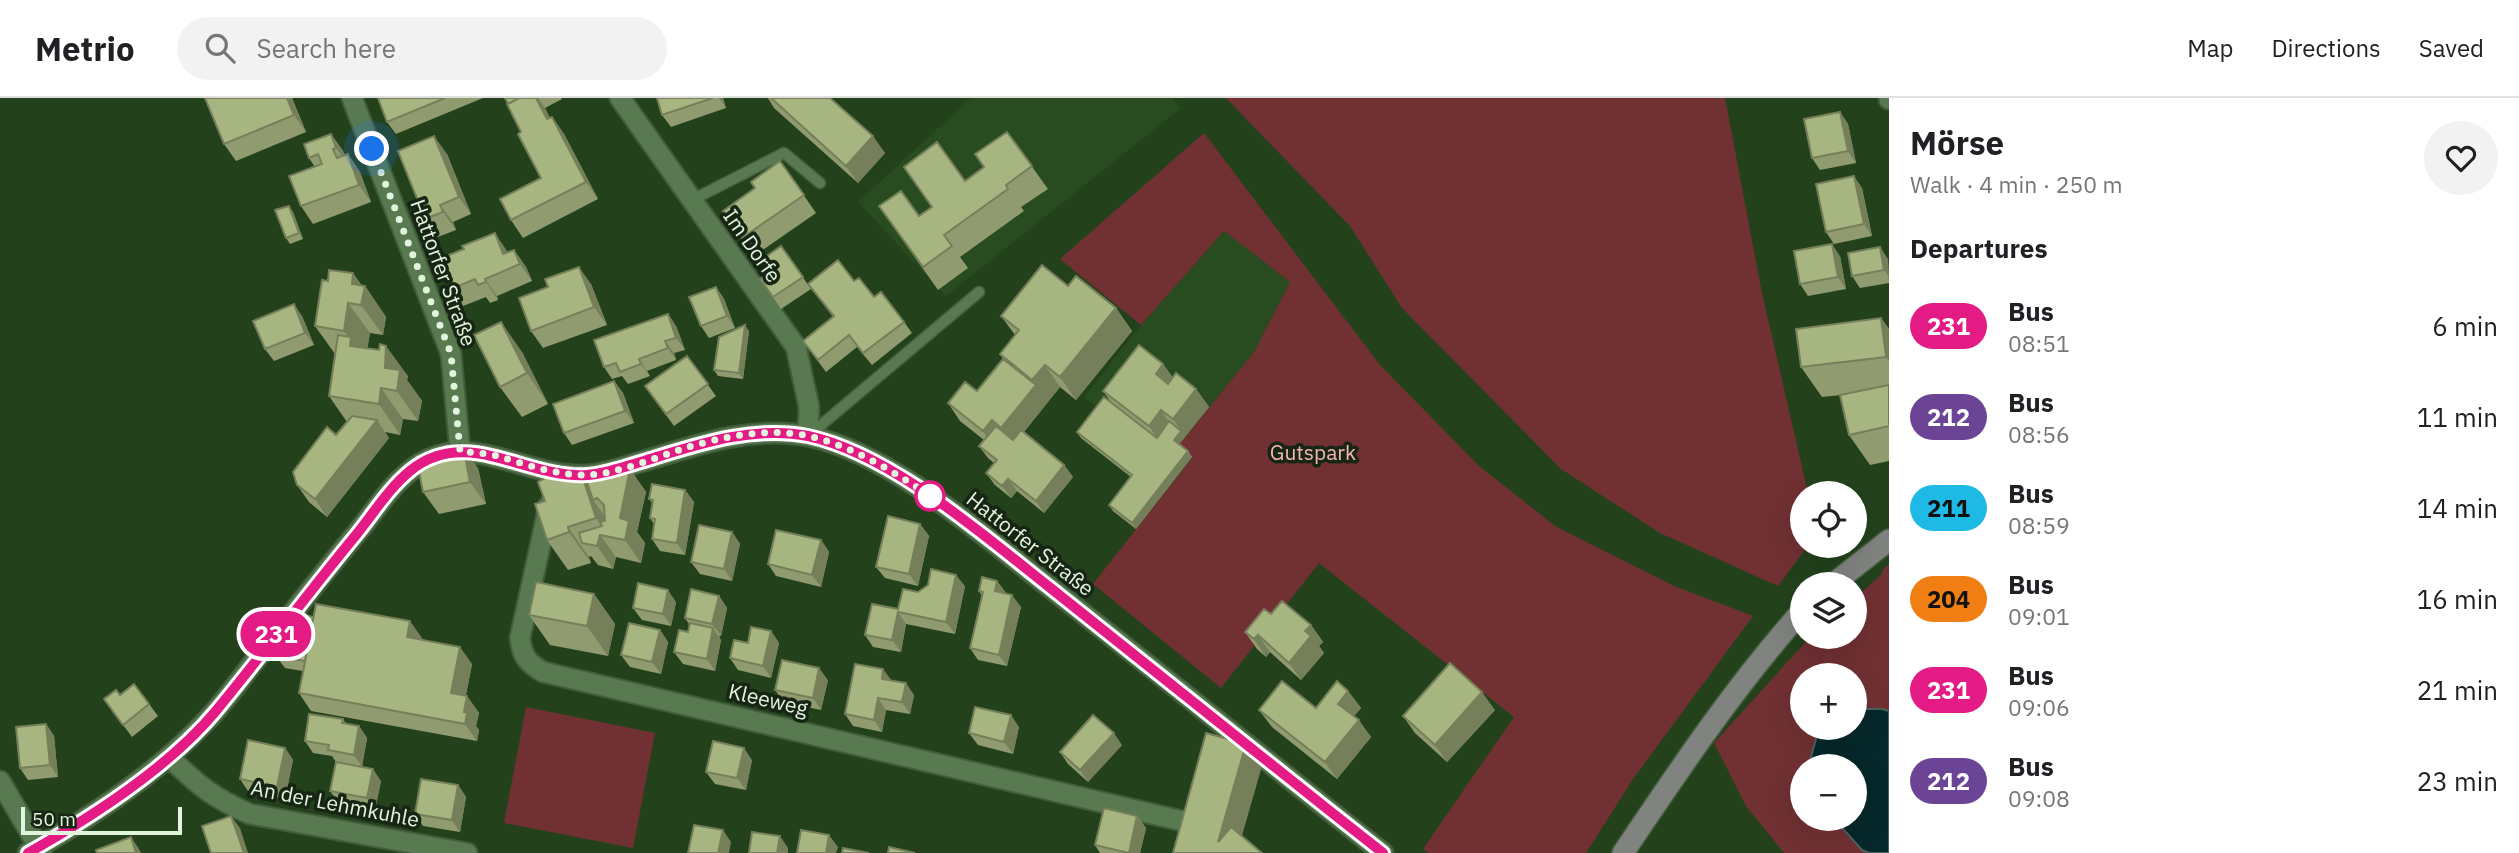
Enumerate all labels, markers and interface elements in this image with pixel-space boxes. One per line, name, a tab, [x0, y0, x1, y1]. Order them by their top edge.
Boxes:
search box	[177, 17, 667, 80]
text: Metrio	[35, 27, 135, 70]
icon: search	[201, 29, 239, 67]
text: Search here	[257, 31, 396, 65]
text: Map	[2187, 32, 2233, 64]
text: Directions	[2271, 32, 2381, 64]
text: Saved	[2419, 32, 2484, 64]
text: Mörse	[1910, 121, 2004, 164]
button: heart	[2424, 121, 2498, 195]
your location	[354, 131, 389, 166]
text: Walk · 4 min · 250 m	[1910, 169, 2123, 199]
street label: Hattorfer Straße	[404, 195, 483, 350]
street label: Im Dorfe	[717, 203, 788, 288]
text: Departures	[1910, 231, 2048, 265]
text: Bus	[2008, 294, 2054, 328]
text: 6 min	[2432, 309, 2498, 343]
text: 231	[1927, 310, 1970, 342]
text: 08:51	[2008, 328, 2070, 358]
text: Bus	[2008, 385, 2054, 419]
text: 11 min	[2417, 400, 2498, 434]
text: 212	[1927, 401, 1970, 433]
text: 08:56	[2008, 419, 2070, 449]
park label: Gutspark	[1270, 438, 1356, 466]
text: Bus	[2008, 476, 2054, 510]
unlabelled marker	[915, 481, 945, 511]
map controls	[1790, 481, 1867, 831]
button: locate	[1790, 481, 1867, 558]
street label: Hattorfer Straße	[961, 485, 1100, 602]
text: 14 min	[2417, 491, 2498, 525]
text: 211	[1927, 492, 1970, 524]
text: 08:59	[2008, 510, 2070, 540]
text: Bus	[2008, 567, 2054, 601]
button: layers	[1790, 572, 1867, 649]
text: 16 min	[2417, 582, 2498, 616]
text: 204	[1927, 583, 1970, 615]
text: 09:01	[2008, 601, 2070, 631]
line badge: 231	[236, 611, 316, 657]
text: 231	[254, 618, 298, 650]
text: Bus	[2008, 658, 2054, 692]
button: +	[1790, 663, 1867, 740]
text: 21 min	[2417, 673, 2498, 707]
text: 231	[1927, 674, 1970, 706]
street label: Kleeweg	[726, 676, 811, 722]
text: 09:06	[2008, 692, 2070, 722]
text: Bus	[2008, 749, 2054, 783]
button: −	[1790, 754, 1867, 831]
text: 23 min	[2417, 764, 2498, 798]
text: 212	[1927, 765, 1970, 797]
street label: An der Lehmkuhle	[249, 773, 422, 833]
text: 09:08	[2008, 783, 2070, 813]
scale bar	[21, 804, 182, 836]
text: 50 m	[32, 807, 76, 831]

